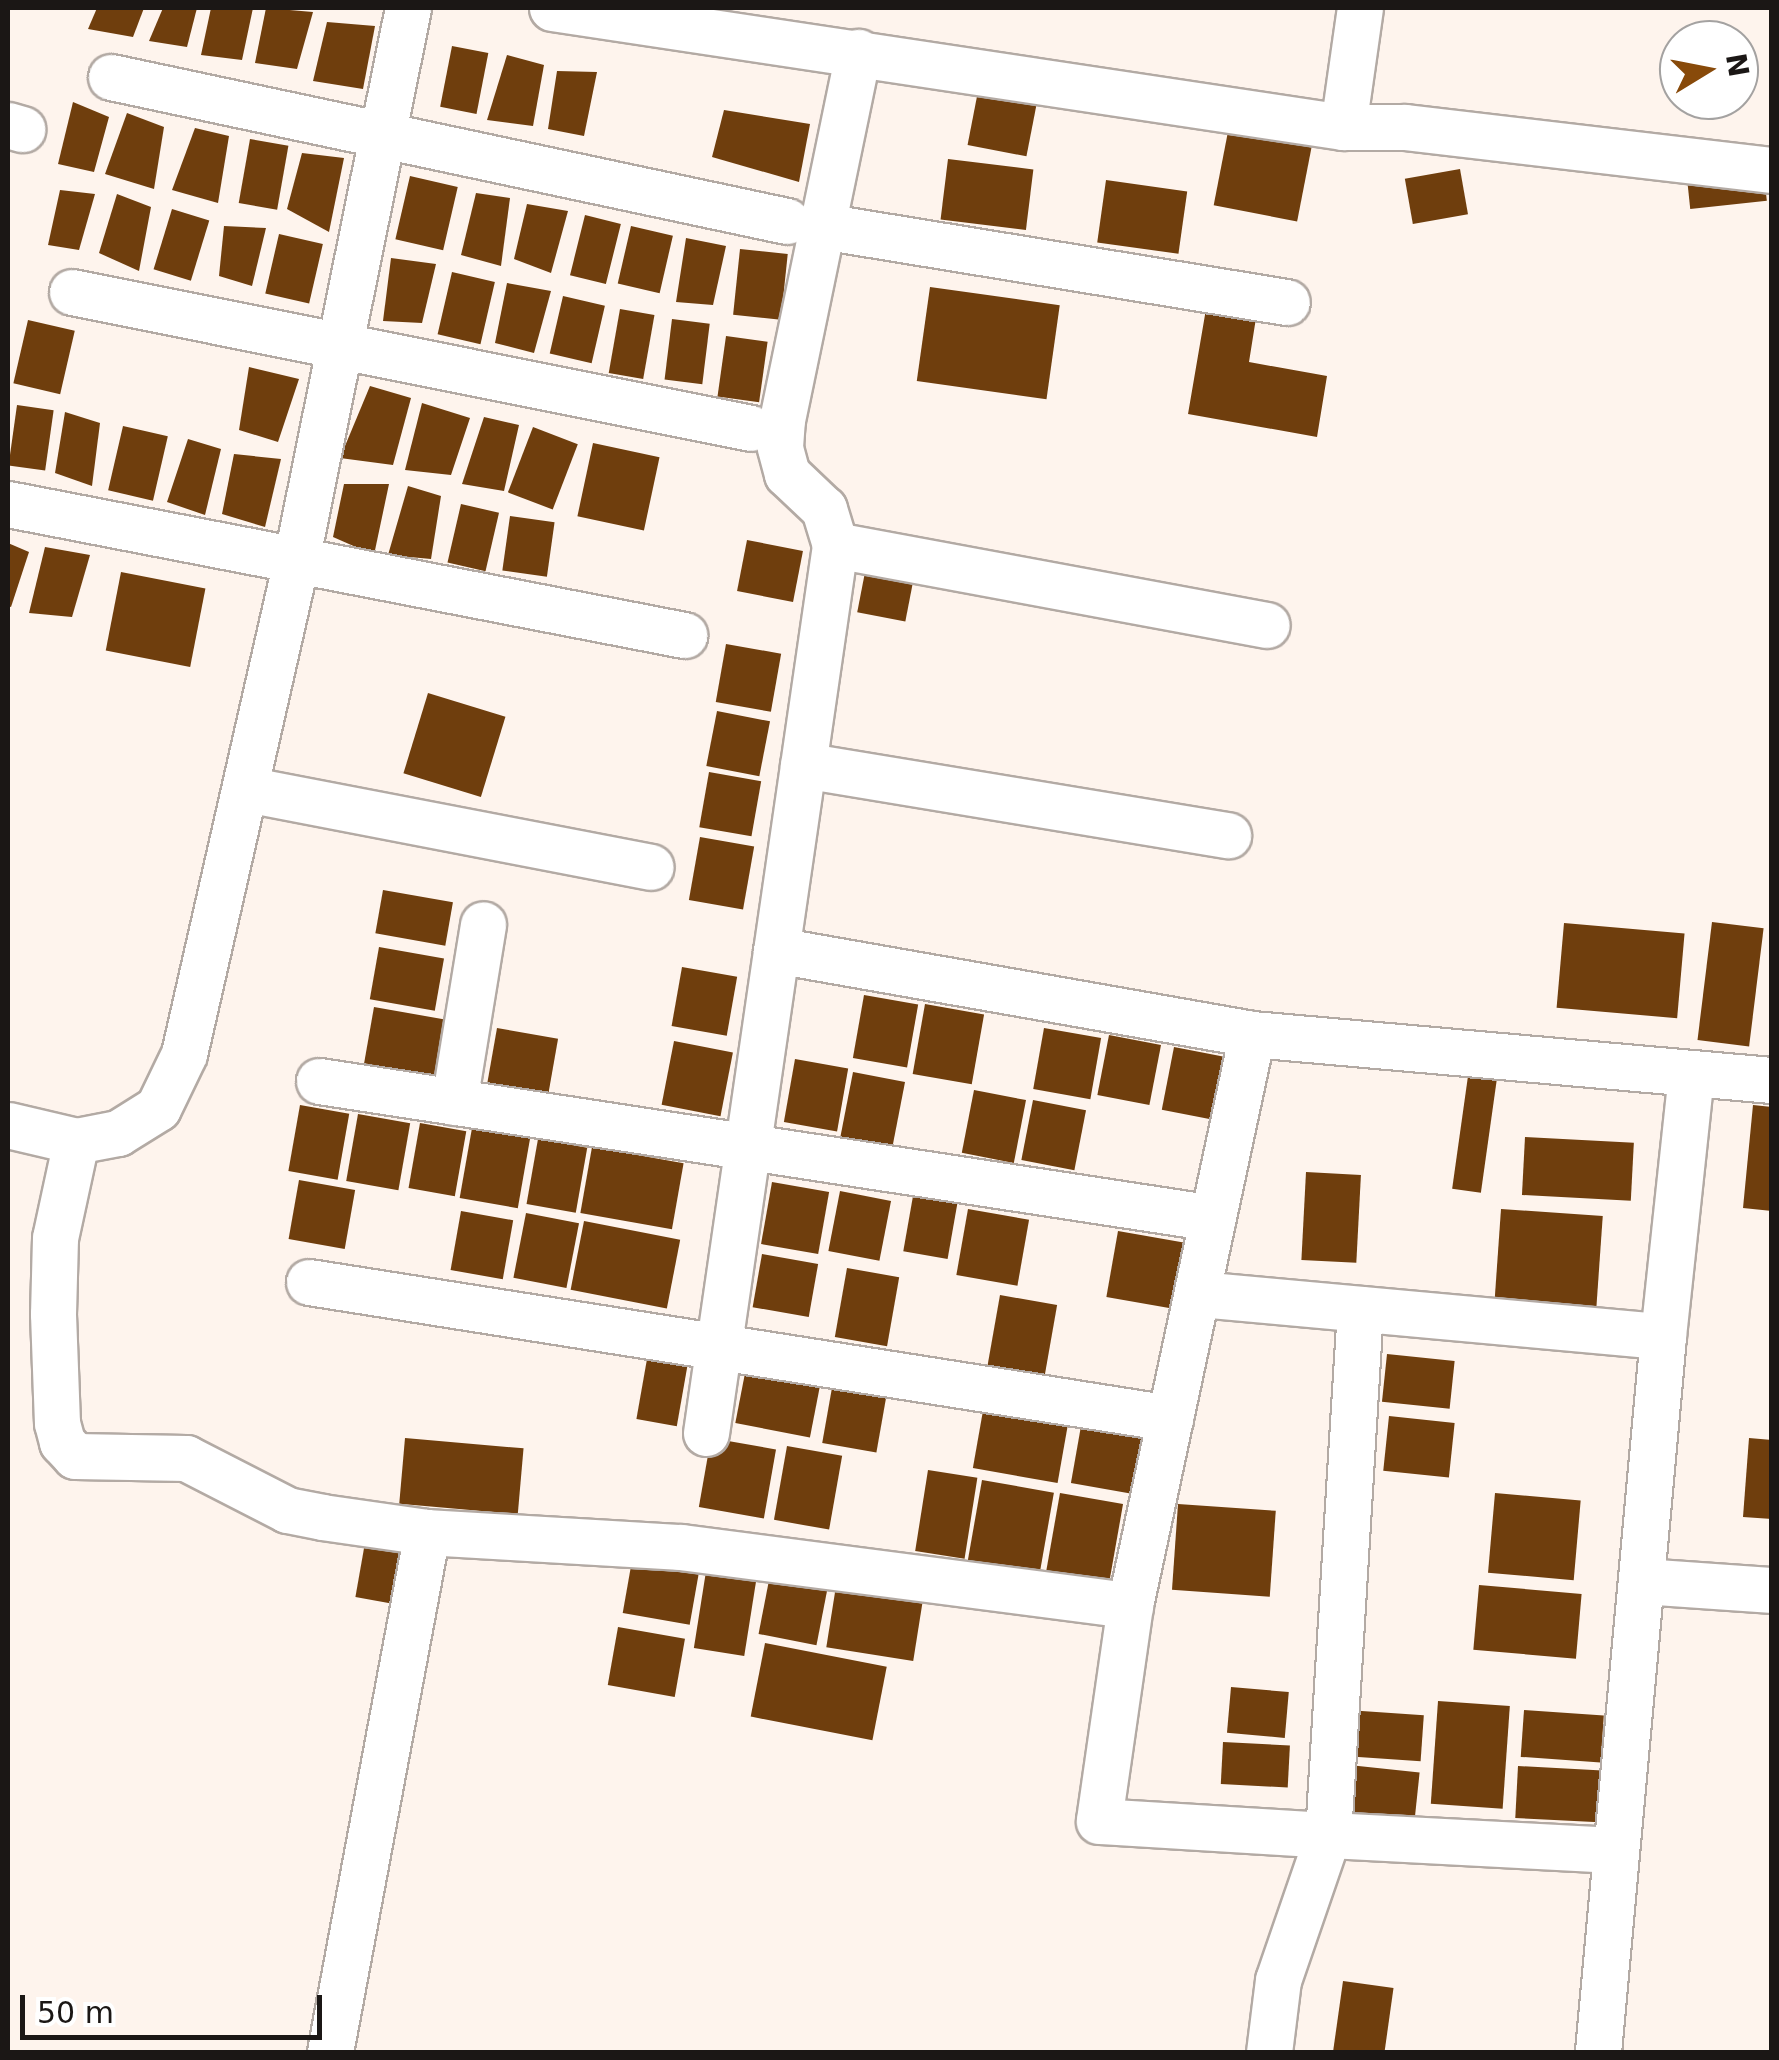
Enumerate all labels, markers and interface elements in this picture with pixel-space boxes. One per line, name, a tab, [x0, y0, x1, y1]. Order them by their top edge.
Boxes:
north arrow	[1659, 20, 1759, 120]
text: N	[1719, 51, 1755, 79]
scale bar	[25, 1975, 328, 2037]
text: 50 m	[37, 1995, 114, 2030]

